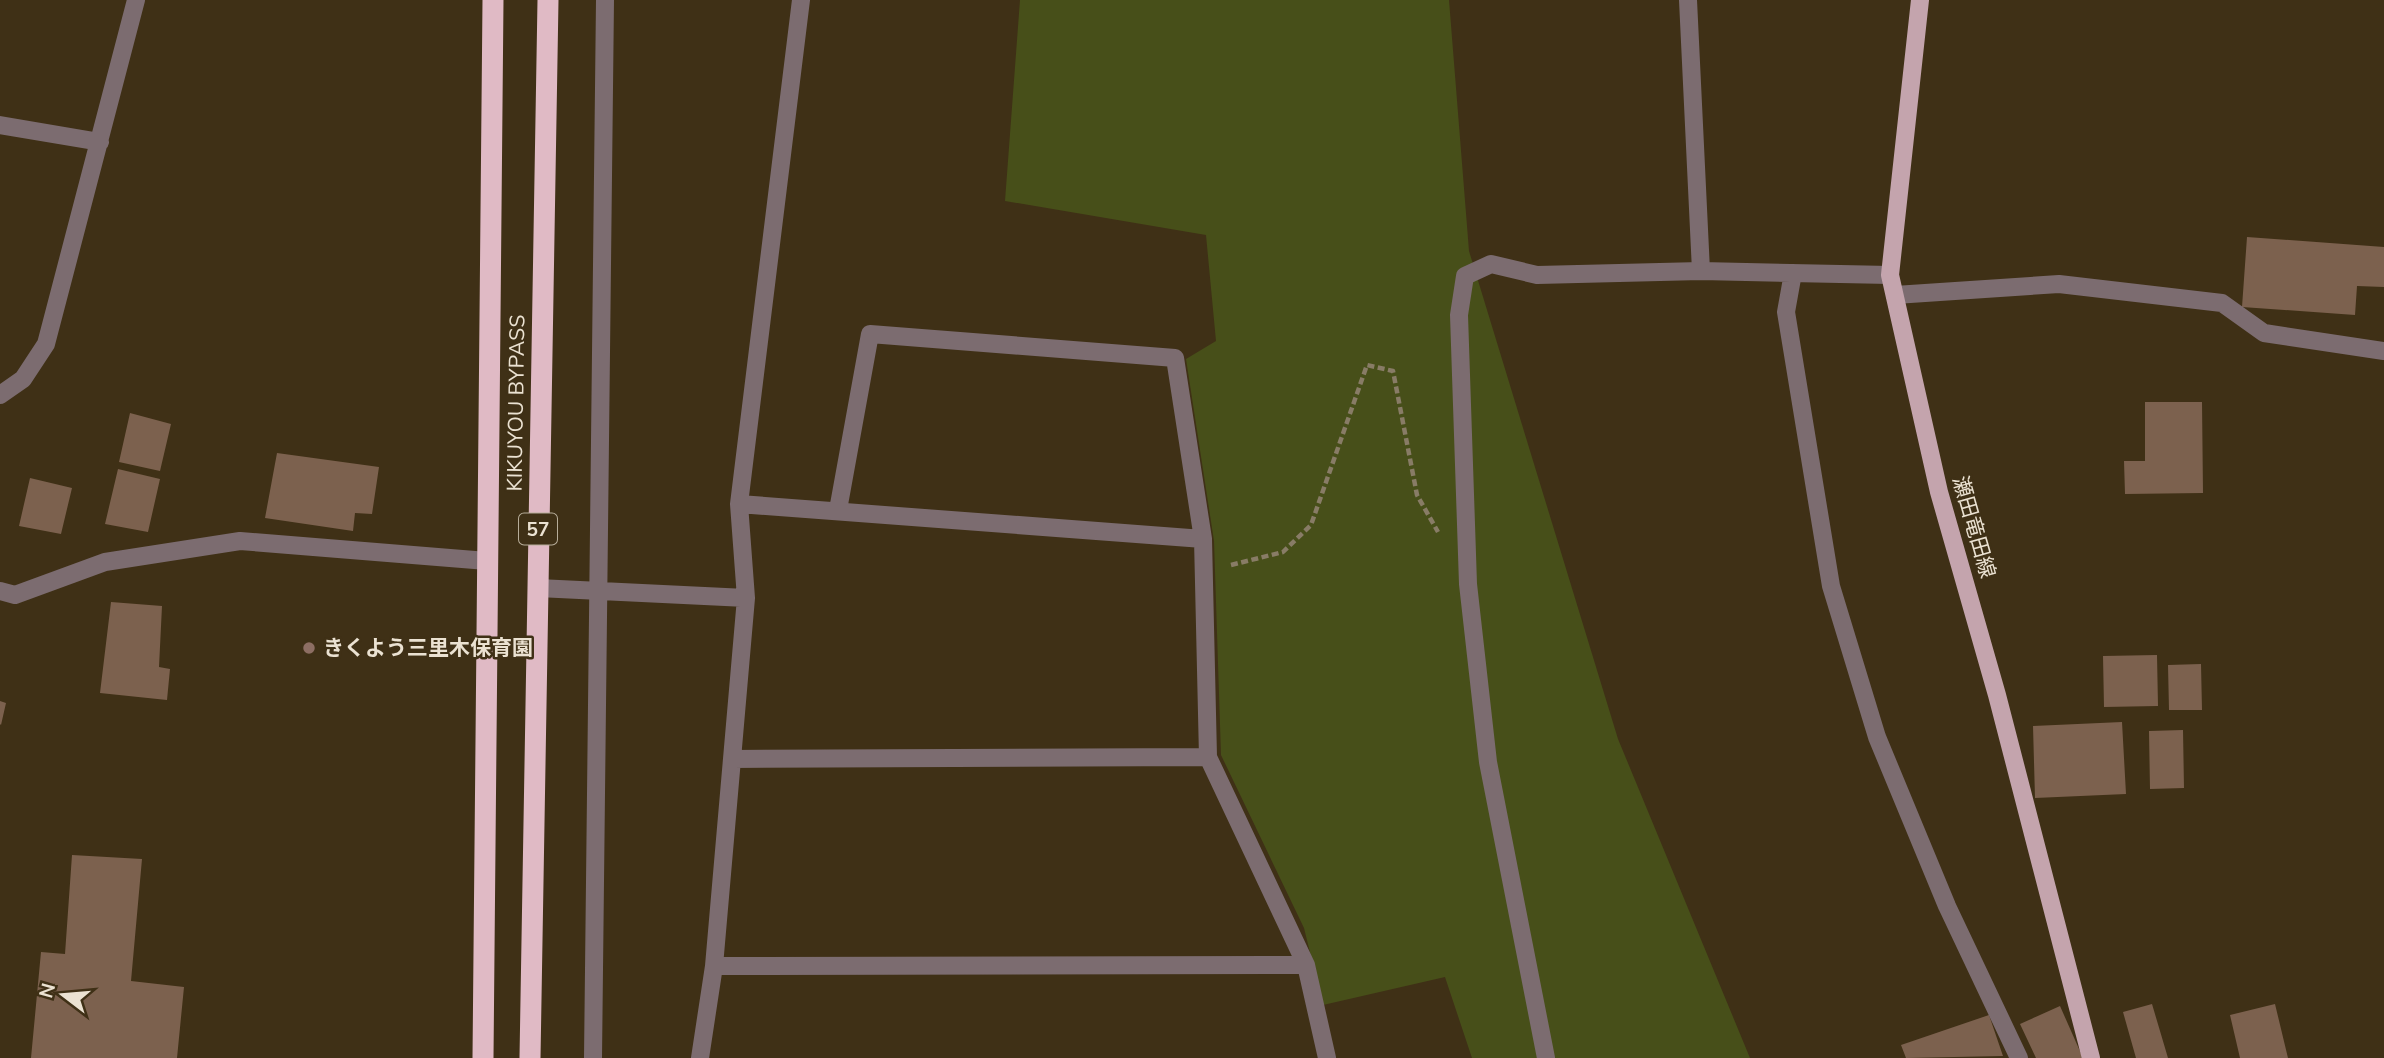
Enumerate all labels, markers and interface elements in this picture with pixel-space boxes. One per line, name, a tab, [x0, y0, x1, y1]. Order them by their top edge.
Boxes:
street label: KIKUYOU BYPASS	[500, 314, 530, 492]
street label: 瀬田竜田線	[1948, 473, 2002, 581]
road number: 57	[519, 514, 557, 544]
place label: きくよう三里木保育園	[323, 634, 533, 660]
marker: きくよう三里木保育園	[301, 640, 317, 656]
north arrow	[28, 960, 98, 1030]
text: N	[33, 980, 60, 1001]

